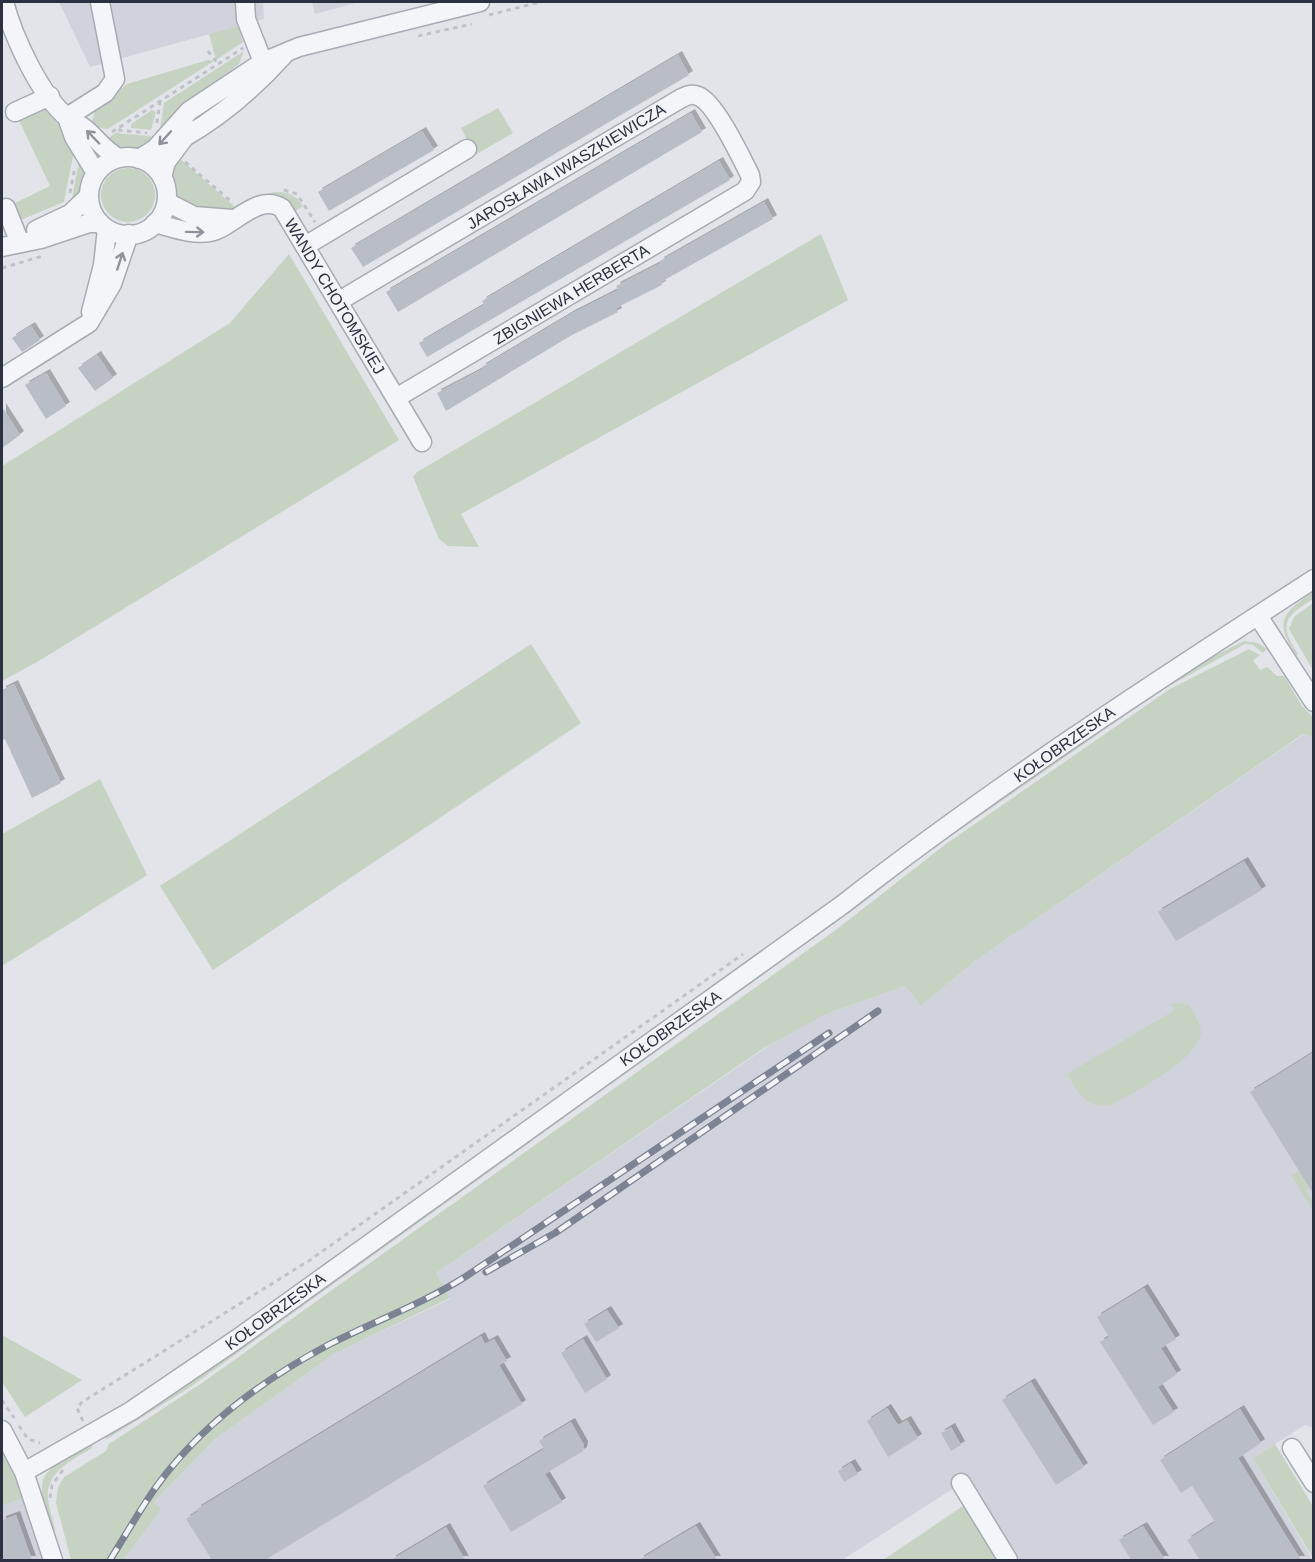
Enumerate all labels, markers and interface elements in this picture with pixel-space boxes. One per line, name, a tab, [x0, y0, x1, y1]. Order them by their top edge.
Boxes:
street label: JAROSŁAWA IWASZKIEWICZA	[464, 100, 669, 233]
one-way arrow	[86, 130, 101, 145]
one-way arrow	[158, 130, 172, 145]
street label: WANDY CHOTOMSKIEJ	[281, 215, 388, 377]
one-way arrow	[185, 226, 205, 238]
street label: ZBIGNIEWA HERBERTA	[490, 241, 652, 348]
one-way arrow	[116, 252, 127, 271]
street label: KOŁOBRZESKA	[1011, 703, 1118, 786]
street label: KOŁOBRZESKA	[617, 987, 724, 1070]
street label: KOŁOBRZESKA	[222, 1269, 329, 1353]

